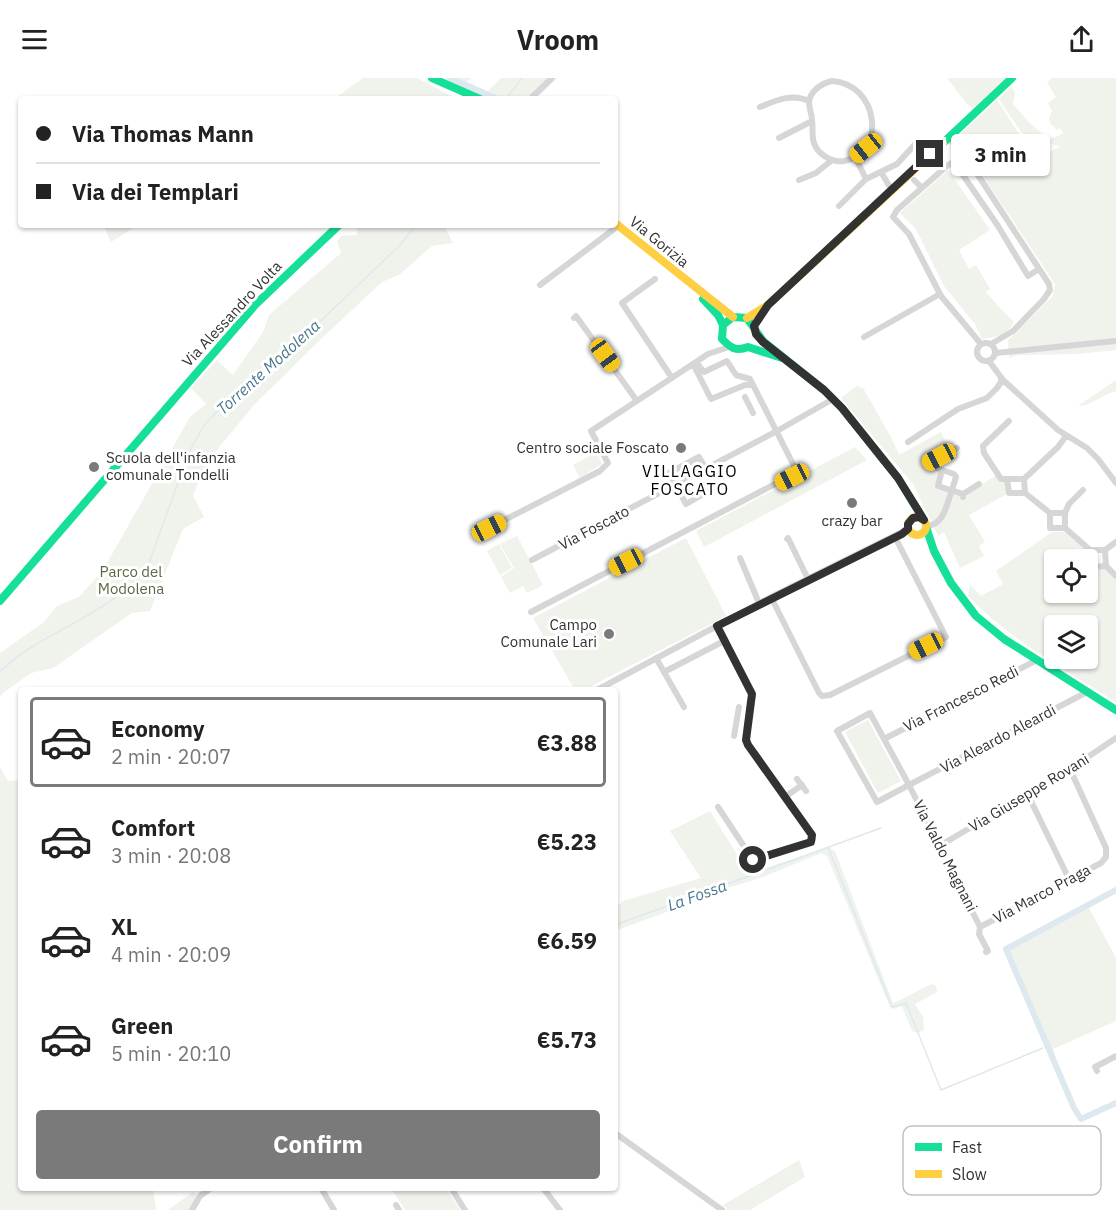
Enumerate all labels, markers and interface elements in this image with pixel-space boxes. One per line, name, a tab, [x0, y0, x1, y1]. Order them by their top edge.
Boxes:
text: Vroom	[517, 22, 599, 57]
icon: menu	[18, 23, 51, 56]
icon: share	[1065, 23, 1098, 56]
text: Via Thomas Mann	[72, 119, 254, 148]
car	[846, 130, 886, 166]
callout: 3 min	[951, 133, 1050, 175]
route end	[916, 140, 943, 167]
text: 3 min	[974, 141, 1027, 168]
text: Via dei Templari	[72, 177, 239, 206]
street label: Via Gorizia	[626, 212, 693, 271]
street label: Via Alessandro Volta	[178, 257, 286, 371]
water label: Torrente Modolena	[212, 315, 324, 419]
car	[587, 335, 623, 375]
place label: Centro sociale Foscato	[517, 438, 669, 457]
marker: Centro sociale Foscato	[674, 441, 688, 455]
car	[919, 441, 959, 473]
place label: Scuola dell'infanzia comunale Tondelli	[106, 448, 236, 484]
marker: Scuola dell'infanzia comunale Tondelli	[87, 460, 101, 474]
district label: VILLAGGIO FOSCATO	[642, 461, 738, 499]
car	[772, 461, 812, 493]
marker: crazy bar	[845, 496, 859, 510]
street label: Via Foscato	[555, 501, 632, 554]
place label: crazy bar	[821, 511, 883, 530]
car	[469, 512, 509, 544]
car	[606, 546, 646, 578]
map controls	[1044, 549, 1098, 669]
button: locate	[1044, 549, 1098, 603]
park label: Parco del Modolena	[98, 562, 164, 598]
place label: Campo Comunale Lari	[501, 615, 597, 651]
button: layers	[1044, 615, 1098, 669]
marker: Campo Comunale Lari	[602, 627, 616, 641]
car	[906, 630, 946, 662]
street label: Via Francesco Redi	[900, 661, 1022, 736]
street label: Via Aleardo Aleardi	[937, 700, 1059, 777]
text: Economy	[111, 714, 205, 743]
icon: car	[39, 715, 93, 769]
text: €3.88	[537, 728, 597, 757]
text: 2 min · 20:07	[111, 743, 231, 770]
street label: Via Giuseppe Rovani	[965, 749, 1092, 836]
street label: Via Valdo Magnani	[909, 797, 982, 915]
text: Comfort	[111, 813, 195, 842]
icon: car	[39, 814, 93, 868]
text: €5.23	[537, 827, 597, 856]
text: 3 min · 20:08	[111, 842, 231, 869]
route start	[739, 846, 766, 873]
street label: Via Marco Praga	[990, 860, 1094, 927]
water label: La Fossa	[664, 875, 730, 915]
text: XL	[111, 912, 137, 941]
icon: car	[39, 913, 93, 967]
text: €6.59	[537, 926, 597, 955]
text: 4 min · 20:09	[111, 941, 231, 968]
text: Green	[111, 1011, 173, 1040]
icon: car	[39, 1012, 93, 1066]
text: €5.73	[537, 1025, 597, 1054]
text: 5 min · 20:10	[111, 1040, 231, 1067]
button: Confirm	[36, 1110, 600, 1179]
legend	[903, 1126, 1101, 1195]
text: Fast	[952, 1137, 982, 1157]
text: Slow	[952, 1164, 987, 1184]

